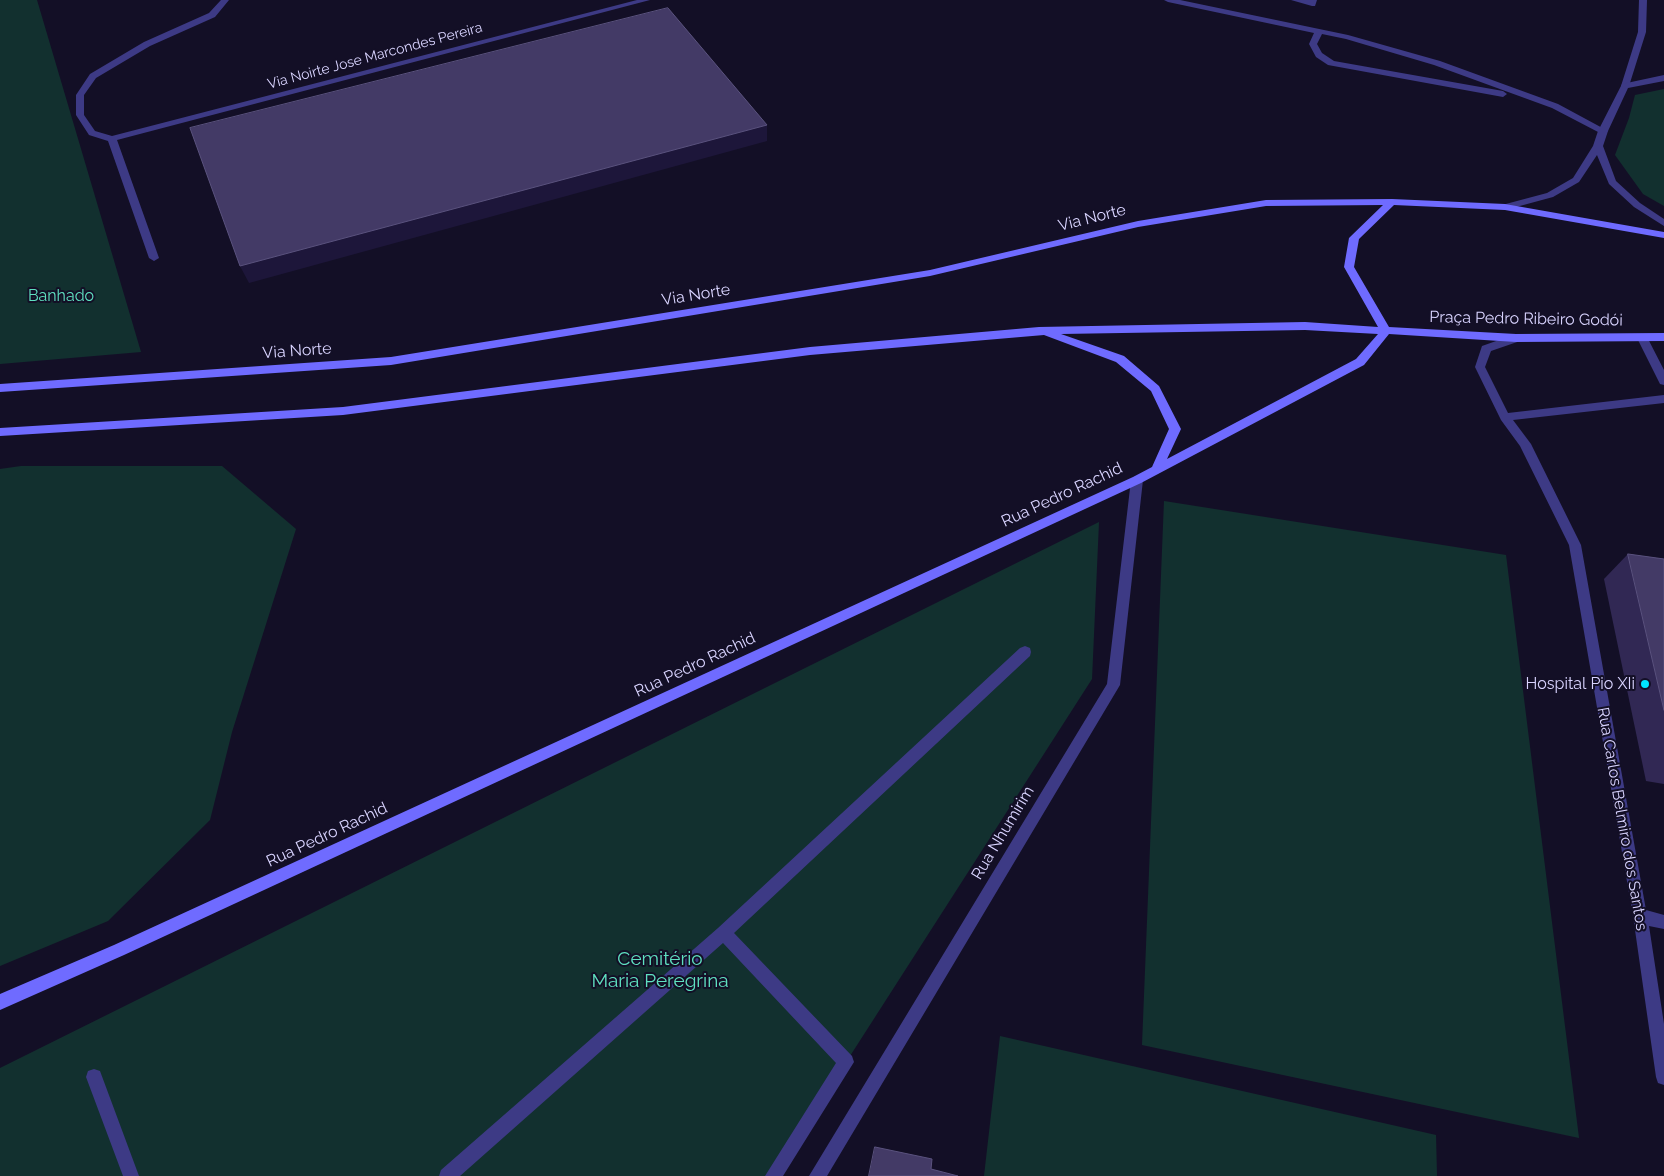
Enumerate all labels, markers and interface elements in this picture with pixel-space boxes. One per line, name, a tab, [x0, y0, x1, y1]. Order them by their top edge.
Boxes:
street label: Via Noirte Jose Marcondes Pereira	[266, 19, 484, 93]
street label: Via Norte	[1056, 200, 1128, 236]
street label: Via Norte	[660, 280, 732, 310]
park label: Banhado	[28, 286, 94, 306]
street label: Praça Pedro Ribeiro Godói	[1429, 308, 1623, 330]
street label: Via Norte	[262, 339, 332, 363]
street label: Rua Pedro Rachid	[998, 459, 1126, 531]
street label: Rua Pedro Rachid	[631, 629, 759, 701]
place label: Hospital Pio XIi	[1526, 674, 1635, 694]
marker: Hospital Pio XIi	[1639, 678, 1651, 690]
street label: Rua Carlos Belmiro dos Santos	[1593, 706, 1651, 932]
street label: Rua Nhumirim	[968, 783, 1038, 883]
street label: Rua Pedro Rachid	[263, 799, 391, 871]
park label: Cemitério Maria Peregrina	[591, 948, 729, 992]

